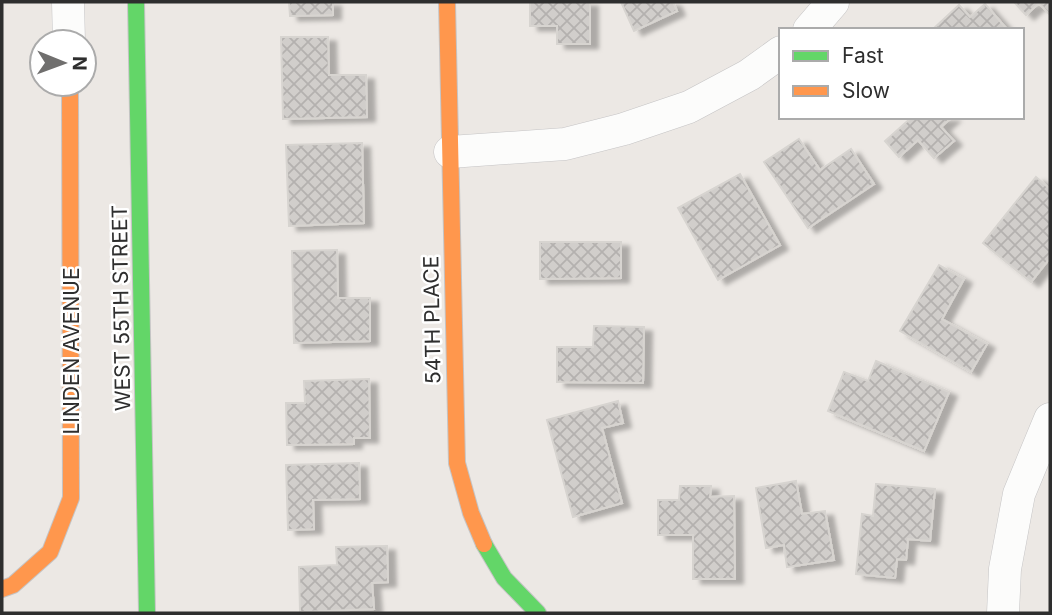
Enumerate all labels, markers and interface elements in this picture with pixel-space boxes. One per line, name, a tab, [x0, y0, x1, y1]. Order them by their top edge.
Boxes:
north arrow	[28, 28, 98, 98]
legend	[779, 28, 1024, 119]
text: Fast	[842, 43, 884, 68]
text: N	[68, 56, 91, 71]
text: Slow	[842, 78, 890, 103]
street label: WEST 55TH STREET	[107, 205, 135, 411]
street label: 54TH PLACE	[418, 256, 446, 384]
street label: LINDEN AVENUE	[59, 267, 84, 435]

